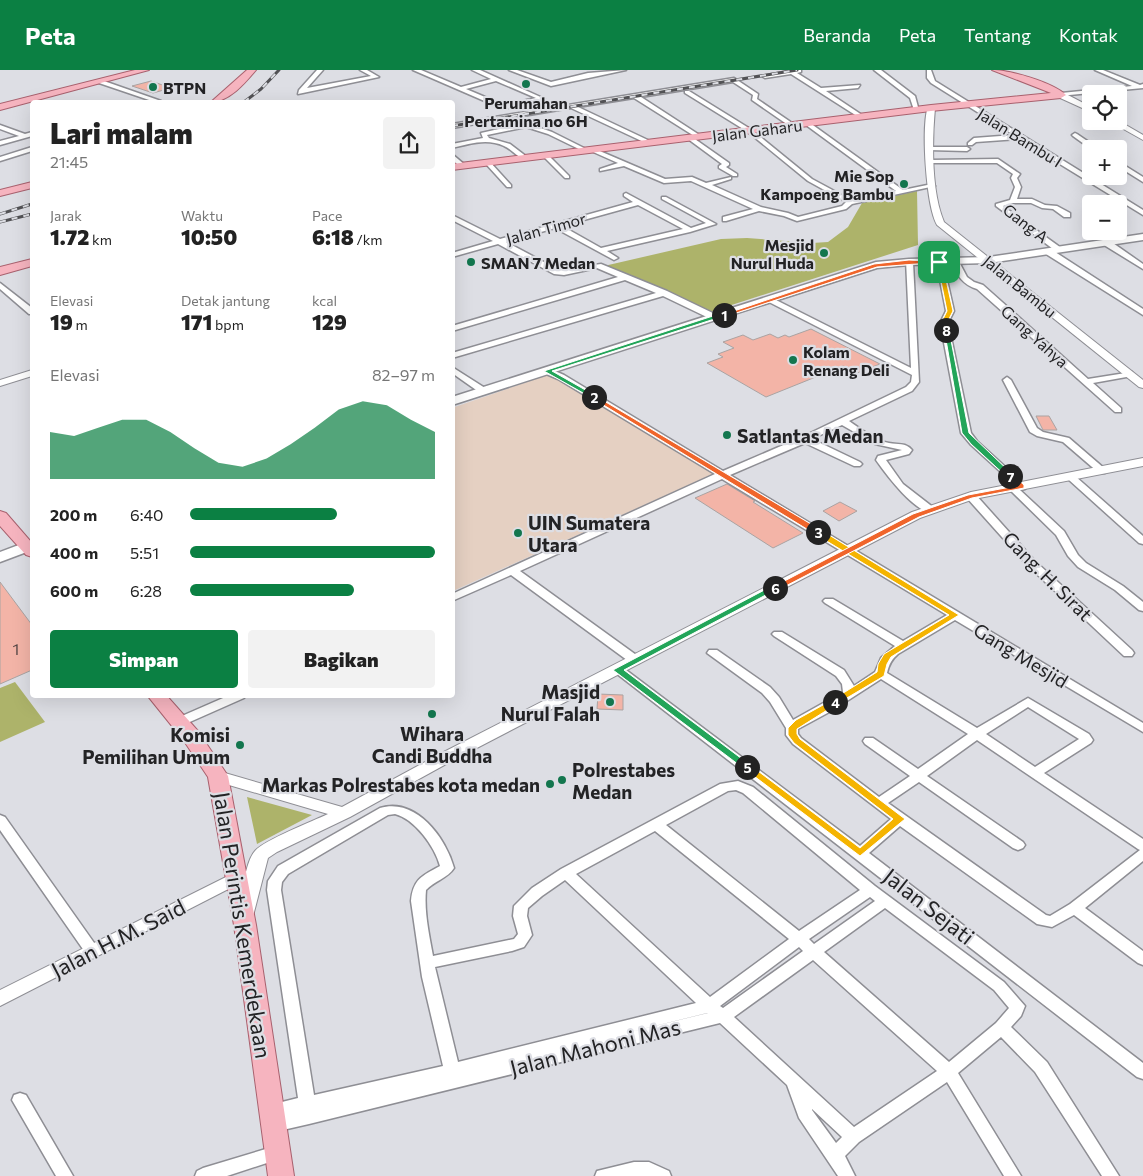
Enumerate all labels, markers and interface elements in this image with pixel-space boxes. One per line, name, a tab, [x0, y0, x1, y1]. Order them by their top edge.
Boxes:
text: Peta	[25, 21, 76, 50]
text: Beranda	[803, 24, 871, 46]
text: Peta	[899, 24, 936, 46]
text: Tentang	[964, 24, 1031, 46]
text: Kontak	[1059, 24, 1118, 46]
place label: BTPN	[163, 78, 206, 97]
marker: Perumahan Pertamina no 6H	[520, 78, 532, 90]
marker: BTPN	[147, 81, 159, 93]
map controls	[1082, 85, 1127, 240]
button: locate	[1082, 85, 1127, 130]
place label: Perumahan Pertamina no 6H	[464, 93, 588, 130]
street label: Jalan Bambu I	[974, 103, 1066, 171]
street label: Jalan Gaharu	[711, 115, 803, 145]
text: Lari malam	[50, 116, 193, 150]
button: share	[383, 117, 435, 169]
button: +	[1082, 140, 1127, 185]
text: 21:45	[50, 152, 88, 171]
place label: Mie Sop Kampoeng Bambu	[760, 166, 894, 203]
marker: Mie Sop Kampoeng Bambu	[898, 178, 910, 190]
button: −	[1082, 195, 1127, 240]
street label: Gang A	[1000, 199, 1052, 247]
text: Jarak	[50, 207, 82, 224]
text: Waktu	[181, 207, 223, 224]
text: Pace	[312, 207, 342, 224]
street label: Jalan Timor	[504, 208, 589, 248]
text: 1.72	[50, 224, 89, 249]
text: 10:50	[181, 224, 237, 249]
text: 6:18	[312, 224, 354, 249]
text: km	[89, 231, 112, 248]
text: /km	[354, 231, 383, 248]
place label: Mesjid Nurul Huda	[731, 235, 814, 272]
pin	[918, 241, 960, 283]
marker: Mesjid Nurul Huda	[818, 247, 830, 259]
icon: arrive	[925, 248, 953, 276]
street label: Jalan Bambu	[980, 251, 1060, 321]
place label: SMAN 7 Medan	[481, 253, 595, 272]
marker: SMAN 7 Medan	[465, 256, 477, 268]
text: Elevasi	[50, 292, 93, 309]
text: Detak jantung	[181, 292, 270, 309]
text: kcal	[312, 292, 337, 309]
street label: Gang Yahya	[998, 301, 1072, 371]
pin: 1	[712, 302, 736, 328]
text: 1	[721, 307, 728, 324]
text: 19	[50, 309, 73, 334]
text: 171	[181, 309, 212, 334]
text: 129	[312, 309, 347, 334]
text: m	[73, 316, 88, 333]
text: bpm	[212, 316, 244, 333]
pin: 8	[934, 318, 958, 342]
text: 8	[942, 322, 951, 339]
place label: Kolam Renang Deli	[803, 342, 890, 379]
marker: Kolam Renang Deli	[787, 354, 799, 366]
text: Elevasi	[50, 365, 100, 384]
text: 82–97 m	[372, 365, 435, 384]
pin: 2	[582, 384, 606, 410]
text: 2	[591, 389, 598, 406]
place label: Satlantas Medan	[737, 424, 883, 447]
marker: Satlantas Medan	[721, 429, 733, 441]
pin: 7	[998, 464, 1022, 488]
text: 7	[1007, 468, 1014, 485]
text: 200 m	[50, 505, 97, 524]
text: 6:40	[130, 505, 164, 524]
place label: UIN Sumatera Utara	[528, 511, 650, 556]
pin: 3	[806, 520, 830, 544]
text: 3	[814, 524, 823, 541]
marker: UIN Sumatera Utara	[512, 527, 524, 539]
street label: Gang. H. Sirat	[999, 527, 1098, 626]
text: 400 m	[50, 543, 98, 562]
text: 5:51	[130, 543, 159, 562]
pin: 6	[762, 576, 788, 600]
text: 6	[771, 580, 780, 597]
text: 600 m	[50, 581, 98, 600]
text: 6:28	[130, 581, 162, 600]
street label: Gang Mesjid	[970, 618, 1072, 692]
button: Simpan	[50, 630, 238, 688]
button: Bagikan	[248, 630, 435, 688]
house number: 1	[13, 639, 19, 658]
place label: Masjid Nurul Falah	[501, 680, 600, 725]
pin: 4	[822, 690, 848, 714]
text: 4	[831, 694, 840, 711]
marker: Masjid Nurul Falah	[604, 696, 616, 708]
marker: Wihara Candi Buddha	[426, 708, 438, 720]
place label: Wihara Candi Buddha	[372, 722, 492, 767]
place label: Komisi Pemilihan Umum	[82, 723, 230, 768]
marker: Komisi Pemilihan Umum	[234, 739, 246, 751]
pin: 5	[734, 754, 760, 780]
place label: Polrestabes Medan	[572, 758, 675, 803]
text: 5	[743, 759, 752, 776]
place label: Markas Polrestabes kota medan	[262, 773, 540, 796]
marker: Polrestabes Medan	[556, 774, 568, 786]
marker: Markas Polrestabes kota medan	[544, 778, 556, 790]
street label: Jalan Perintis Kemerdekaan	[209, 790, 277, 1060]
street label: Jalan Sejati	[878, 862, 980, 950]
street label: Jalan H.M. Said	[46, 893, 190, 983]
street label: Jalan Mahoni Mas	[507, 1013, 683, 1081]

